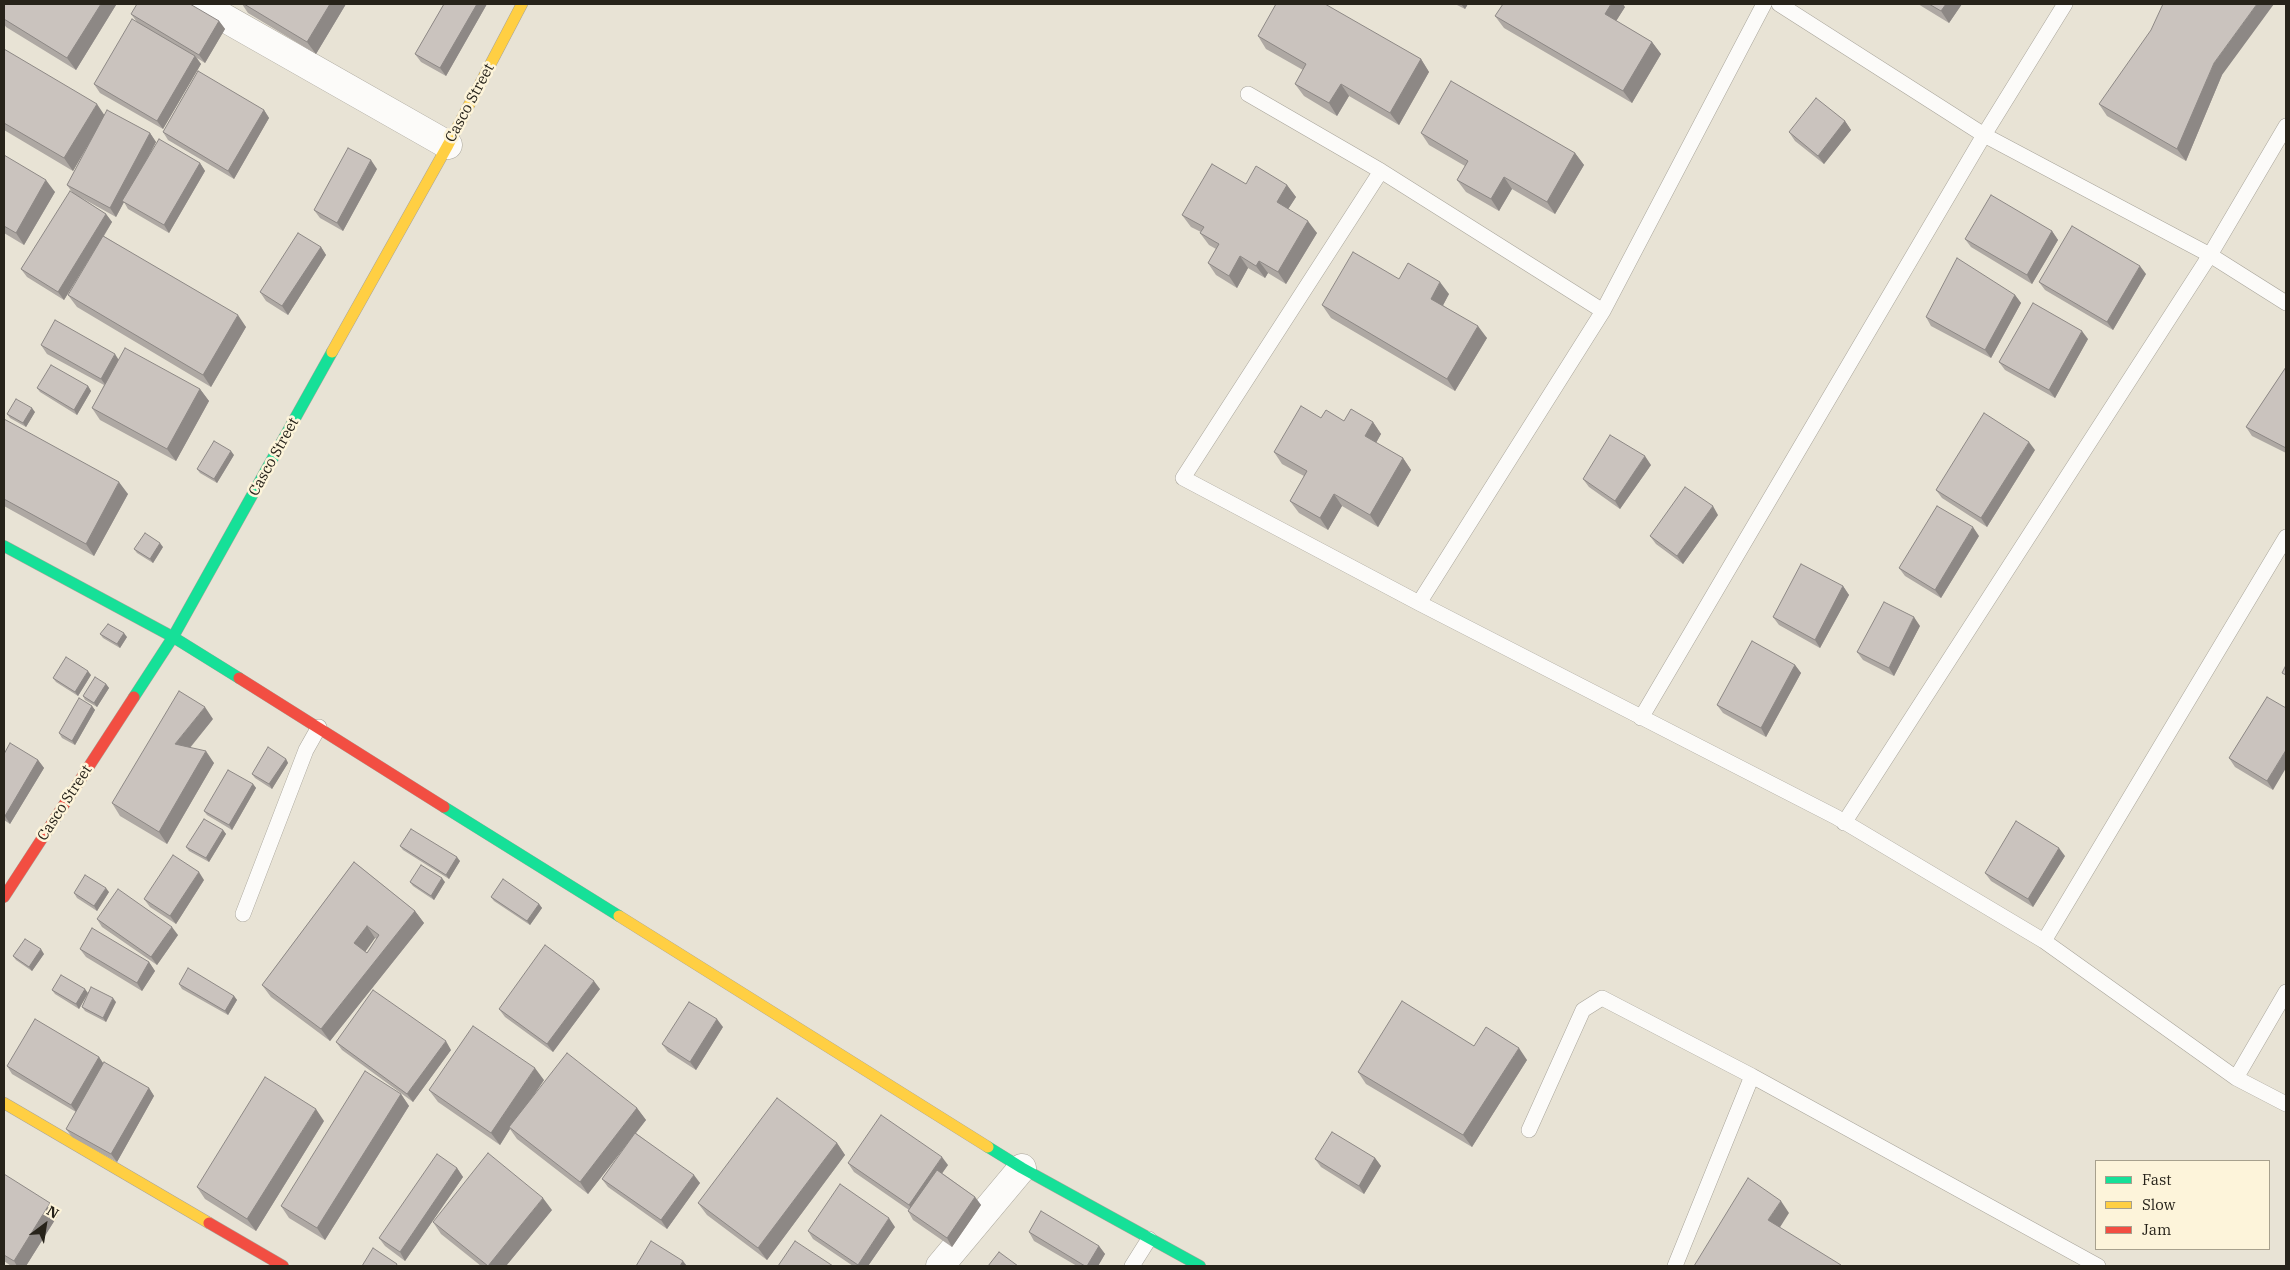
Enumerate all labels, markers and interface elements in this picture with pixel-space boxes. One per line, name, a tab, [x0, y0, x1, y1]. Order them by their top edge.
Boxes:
street label: Casco Street	[442, 60, 498, 146]
street label: Casco Street	[245, 415, 303, 499]
street label: Casco Street	[34, 762, 96, 844]
legend	[2095, 1160, 2270, 1250]
text: Fast	[2142, 1170, 2172, 1189]
text: Slow	[2142, 1195, 2175, 1214]
north arrow	[20, 1200, 70, 1250]
text: N	[43, 1202, 62, 1223]
text: Jam	[2142, 1220, 2171, 1239]

